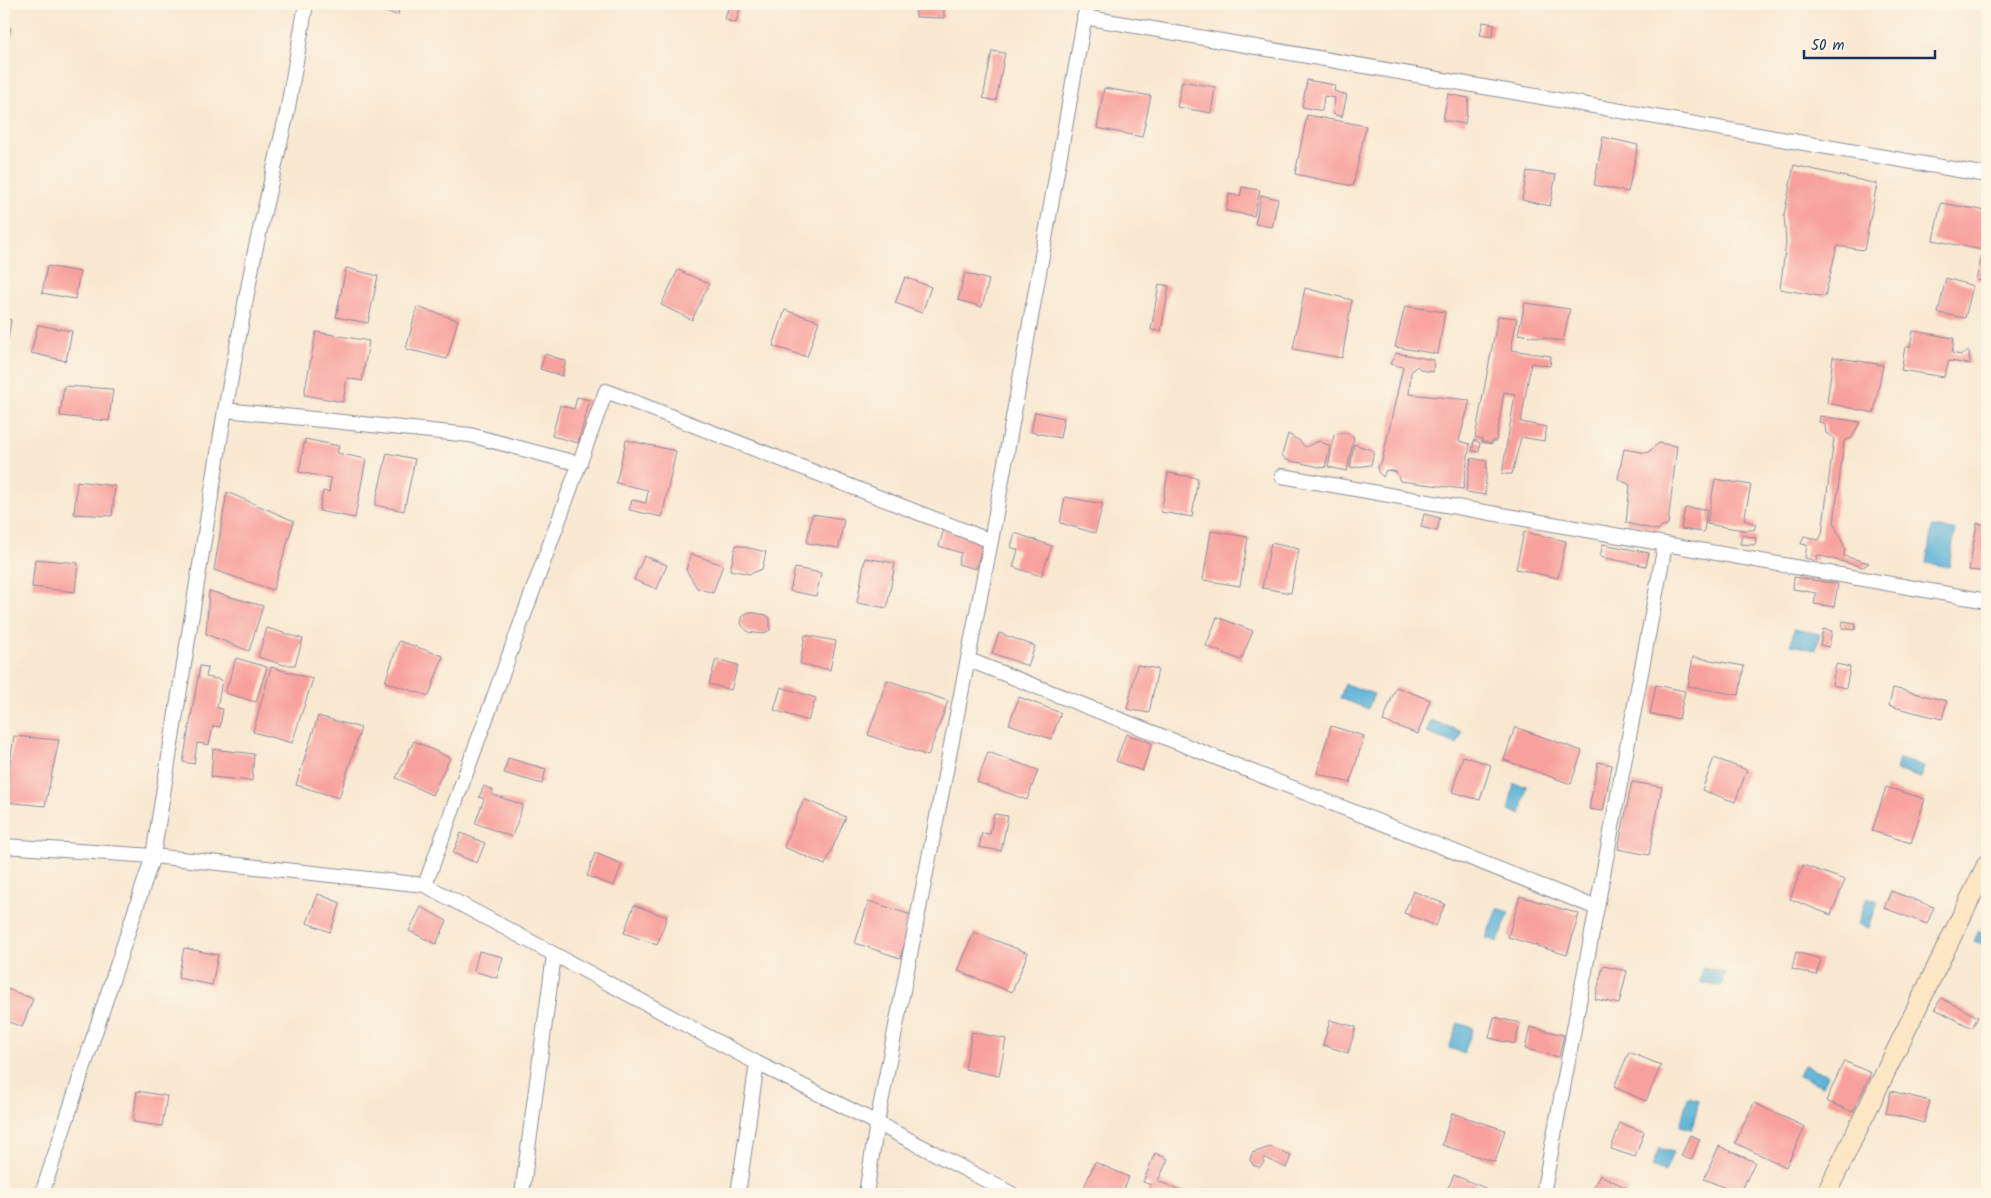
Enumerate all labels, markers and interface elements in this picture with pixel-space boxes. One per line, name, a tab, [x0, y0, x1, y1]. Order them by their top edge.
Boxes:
scale bar	[1804, 28, 1935, 60]
text: 50 m	[1811, 34, 1845, 58]

